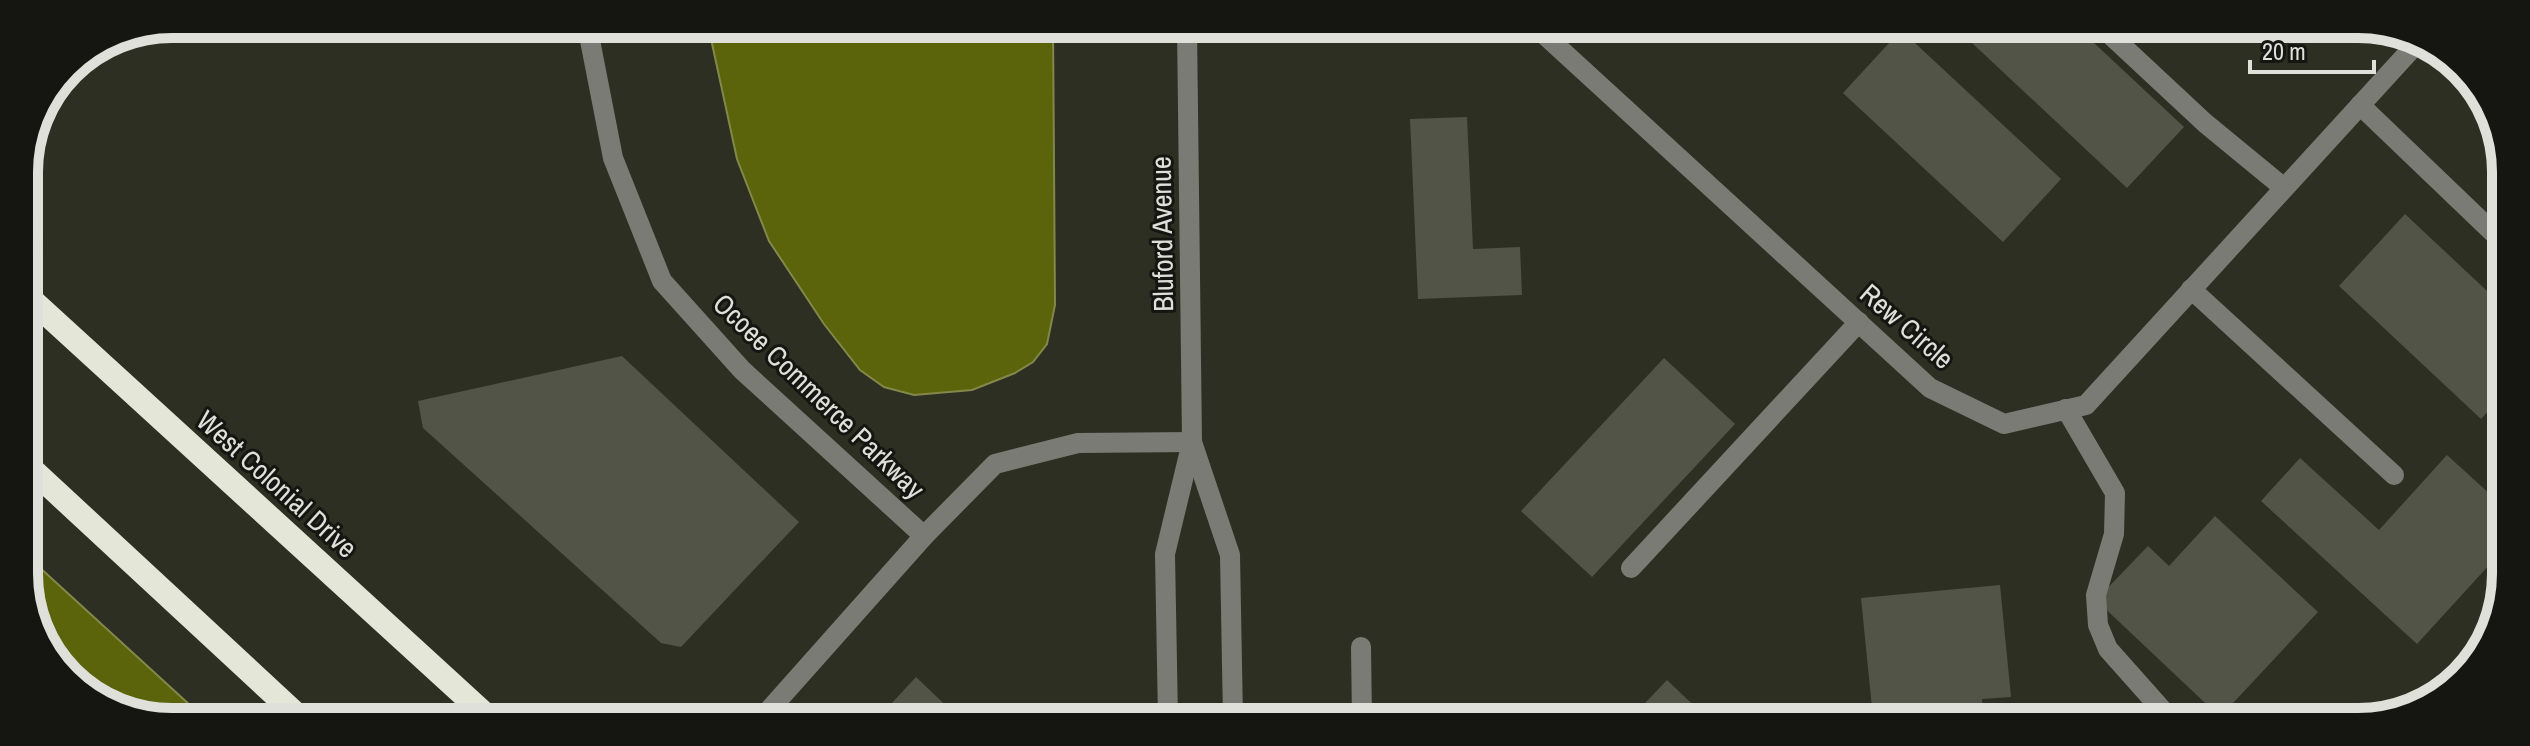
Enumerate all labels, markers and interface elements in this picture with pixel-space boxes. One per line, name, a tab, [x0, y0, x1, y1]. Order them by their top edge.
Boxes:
scale bar	[2250, 24, 2374, 74]
text: 20 m	[2262, 35, 2306, 67]
street label: Bluford Avenue	[1142, 156, 1182, 312]
street label: Rew Circle	[1852, 275, 1962, 377]
street label: Ocoee Commerce Parkway	[705, 285, 934, 508]
street label: West Colonial Drive	[189, 402, 365, 566]

